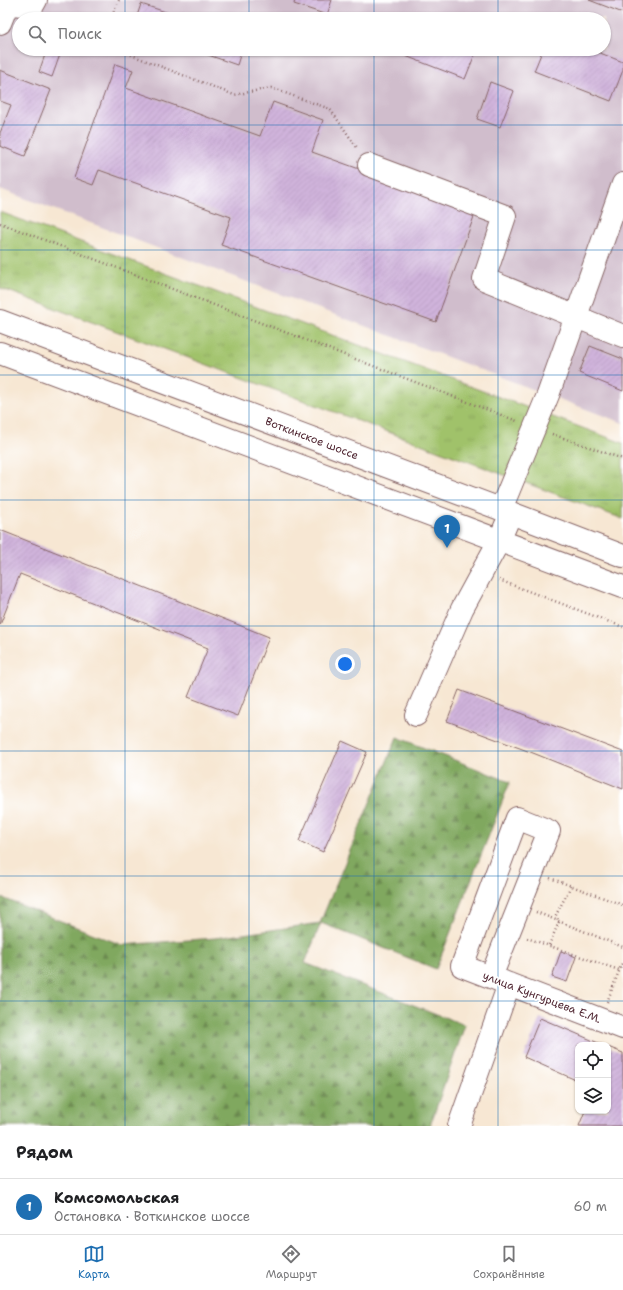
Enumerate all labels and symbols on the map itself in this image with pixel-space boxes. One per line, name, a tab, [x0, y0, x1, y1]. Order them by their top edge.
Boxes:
street label: Воткинское шоссе	[263, 414, 360, 463]
pin: 1	[434, 515, 460, 548]
your location	[335, 654, 355, 674]
street label: улица Кунгурцева Е.М.	[480, 968, 603, 1027]

